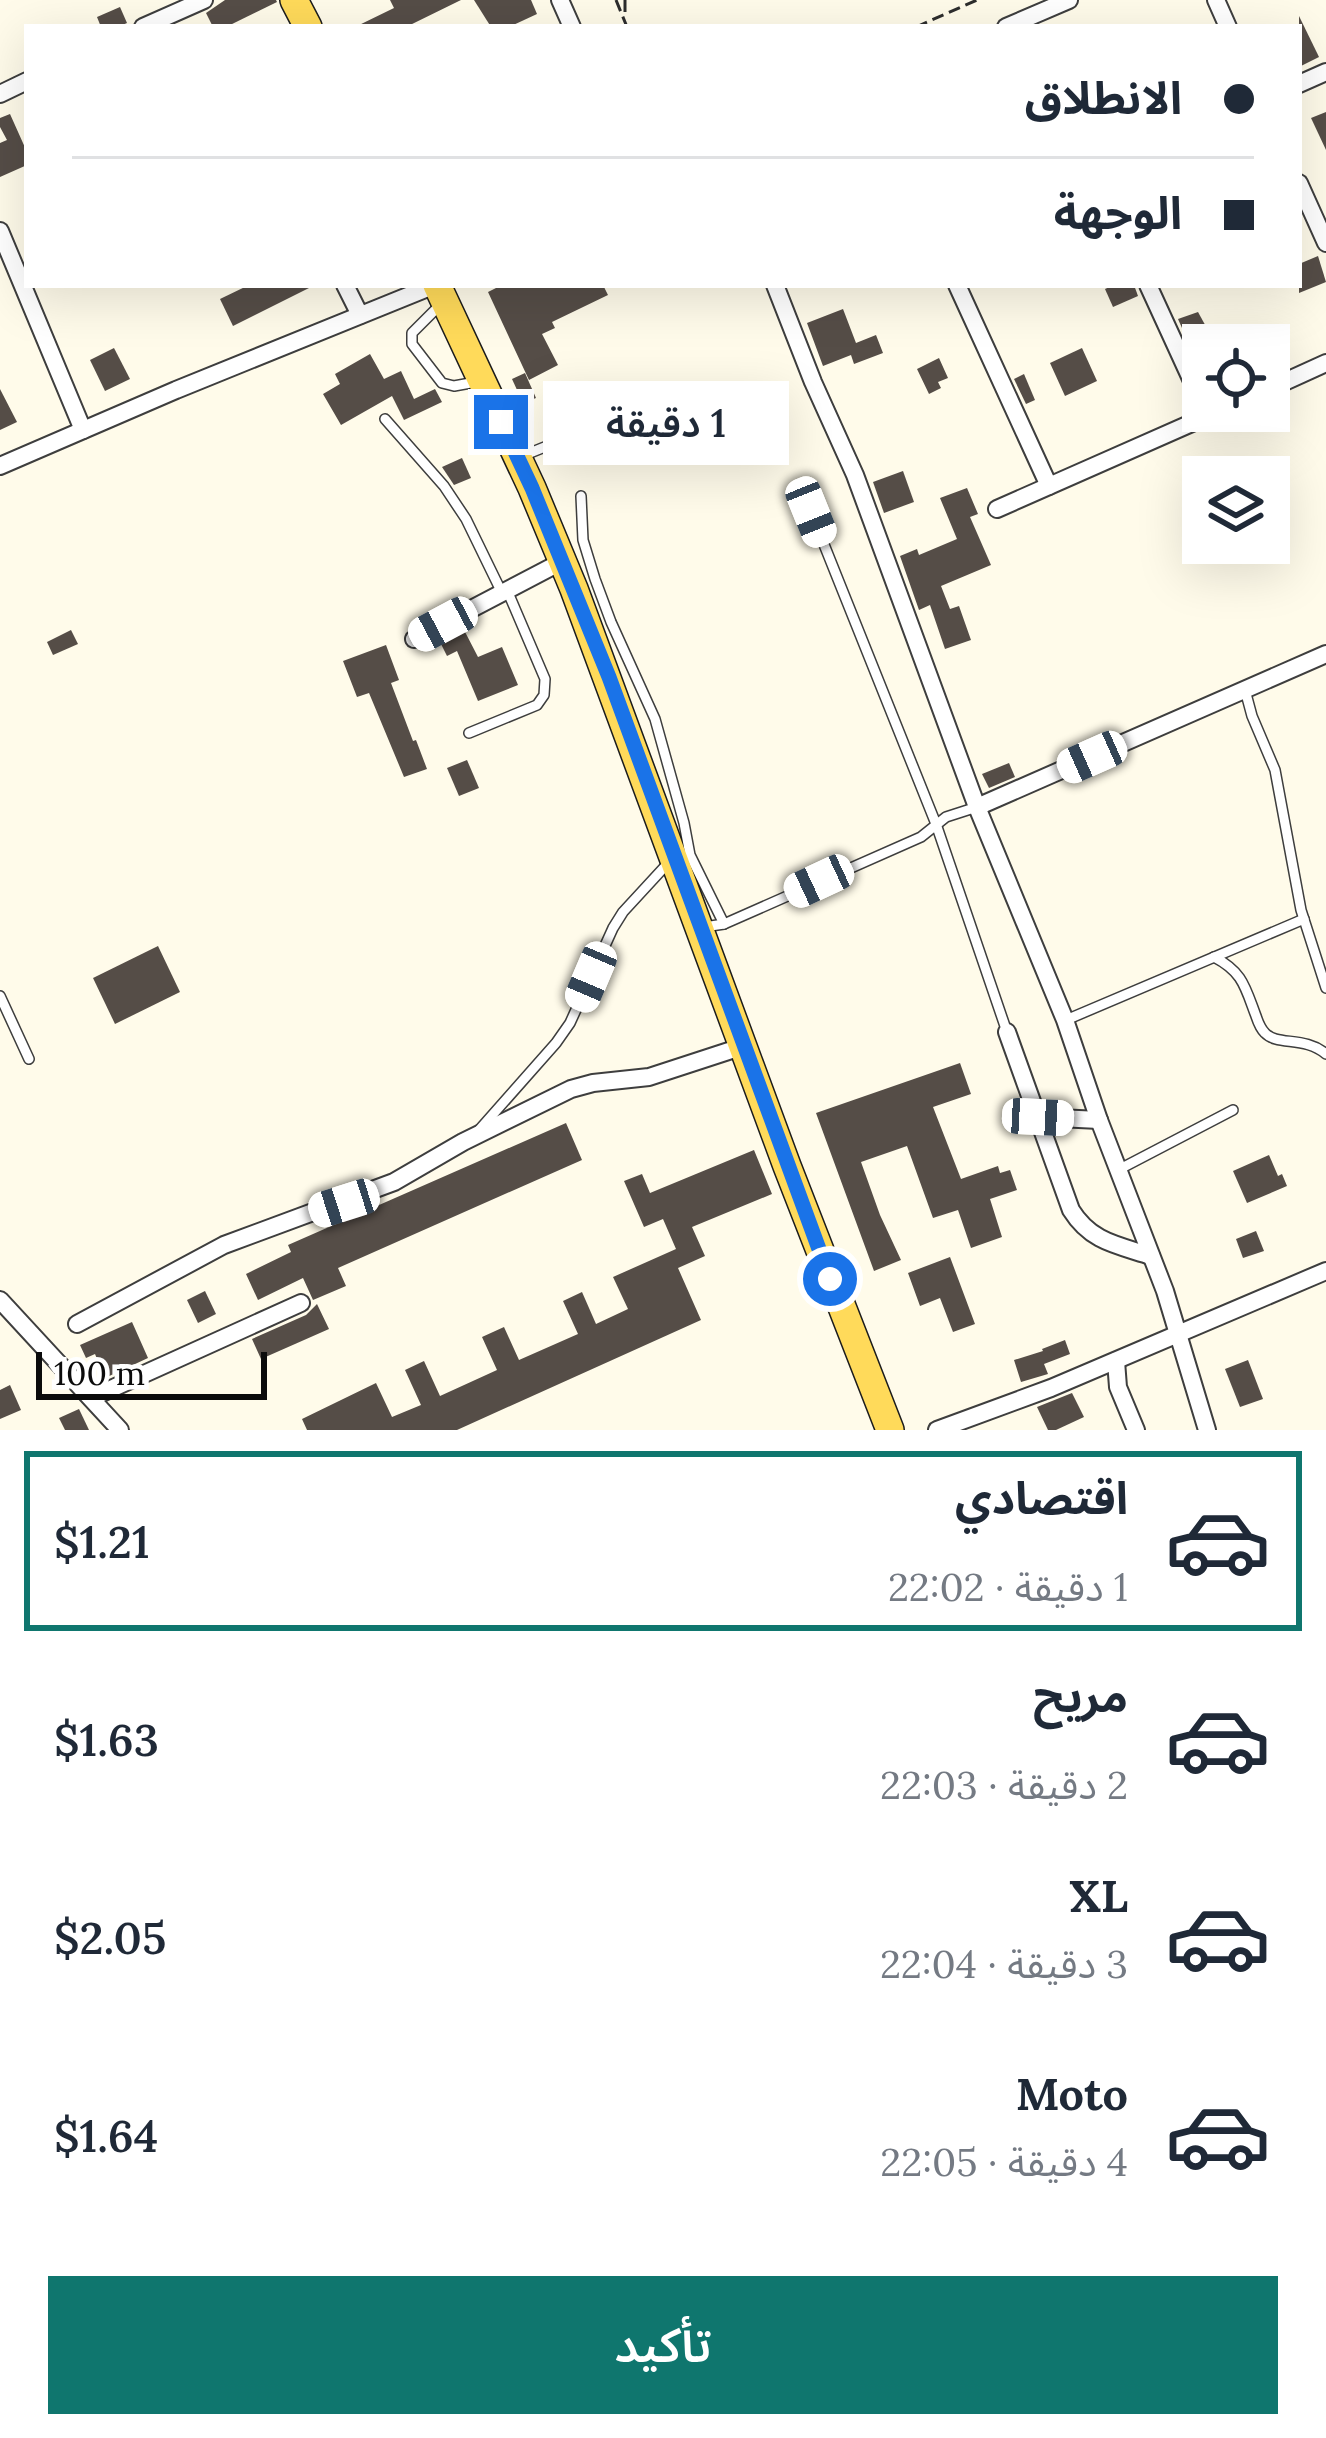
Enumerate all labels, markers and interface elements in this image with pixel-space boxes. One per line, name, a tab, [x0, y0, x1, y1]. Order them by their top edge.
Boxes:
text: الانطلاق	[1025, 69, 1182, 126]
text: الوجهة	[1054, 184, 1182, 241]
map controls	[1182, 324, 1290, 564]
button: locate	[1182, 324, 1290, 432]
callout: 1 دقيقة	[543, 380, 789, 464]
route end	[474, 395, 528, 449]
text: 1 دقيقة	[606, 398, 726, 448]
button: layers	[1182, 456, 1290, 564]
car	[781, 472, 841, 552]
car	[403, 591, 483, 657]
car	[1052, 726, 1132, 788]
car	[779, 849, 859, 913]
car	[560, 937, 622, 1017]
car	[1001, 1097, 1075, 1137]
car	[304, 1175, 384, 1231]
route start	[803, 1252, 857, 1306]
scale bar	[36, 1346, 267, 1399]
text: 100 m	[54, 1352, 145, 1394]
text: اقتصادي	[955, 1469, 1128, 1526]
icon: car	[1164, 1487, 1272, 1595]
text: $1.21	[54, 1513, 150, 1570]
text: 1 دقيقة · 22:02	[888, 1562, 1128, 1612]
text: مريح	[1033, 1667, 1128, 1724]
icon: car	[1164, 1685, 1272, 1793]
text: $1.63	[54, 1711, 159, 1768]
text: 2 دقيقة · 22:03	[880, 1760, 1128, 1810]
text: XL	[1069, 1867, 1128, 1924]
icon: car	[1164, 1883, 1272, 1991]
text: $2.05	[54, 1909, 166, 1966]
text: 3 دقيقة · 22:04	[880, 1939, 1128, 1989]
text: Moto	[1016, 2065, 1128, 2122]
icon: car	[1164, 2081, 1272, 2189]
text: $1.64	[54, 2107, 158, 2164]
text: 4 دقيقة · 22:05	[880, 2137, 1128, 2187]
button: تأكيد	[48, 2276, 1278, 2414]

